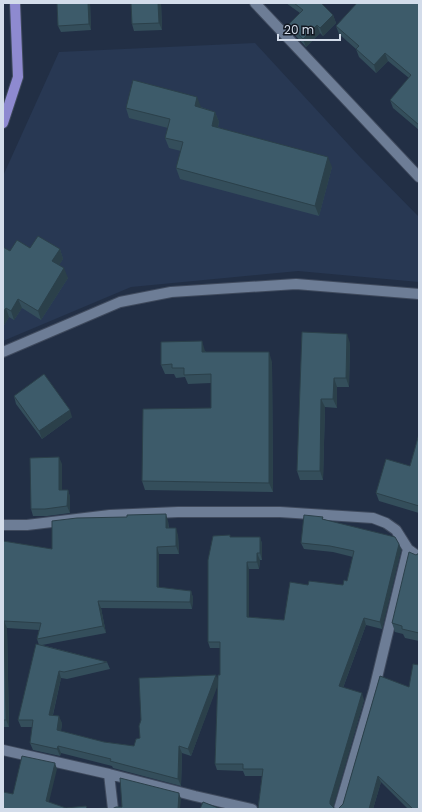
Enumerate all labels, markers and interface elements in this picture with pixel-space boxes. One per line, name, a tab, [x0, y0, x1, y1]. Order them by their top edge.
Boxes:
scale bar	[278, 16, 340, 42]
text: 20 m	[284, 21, 314, 38]

